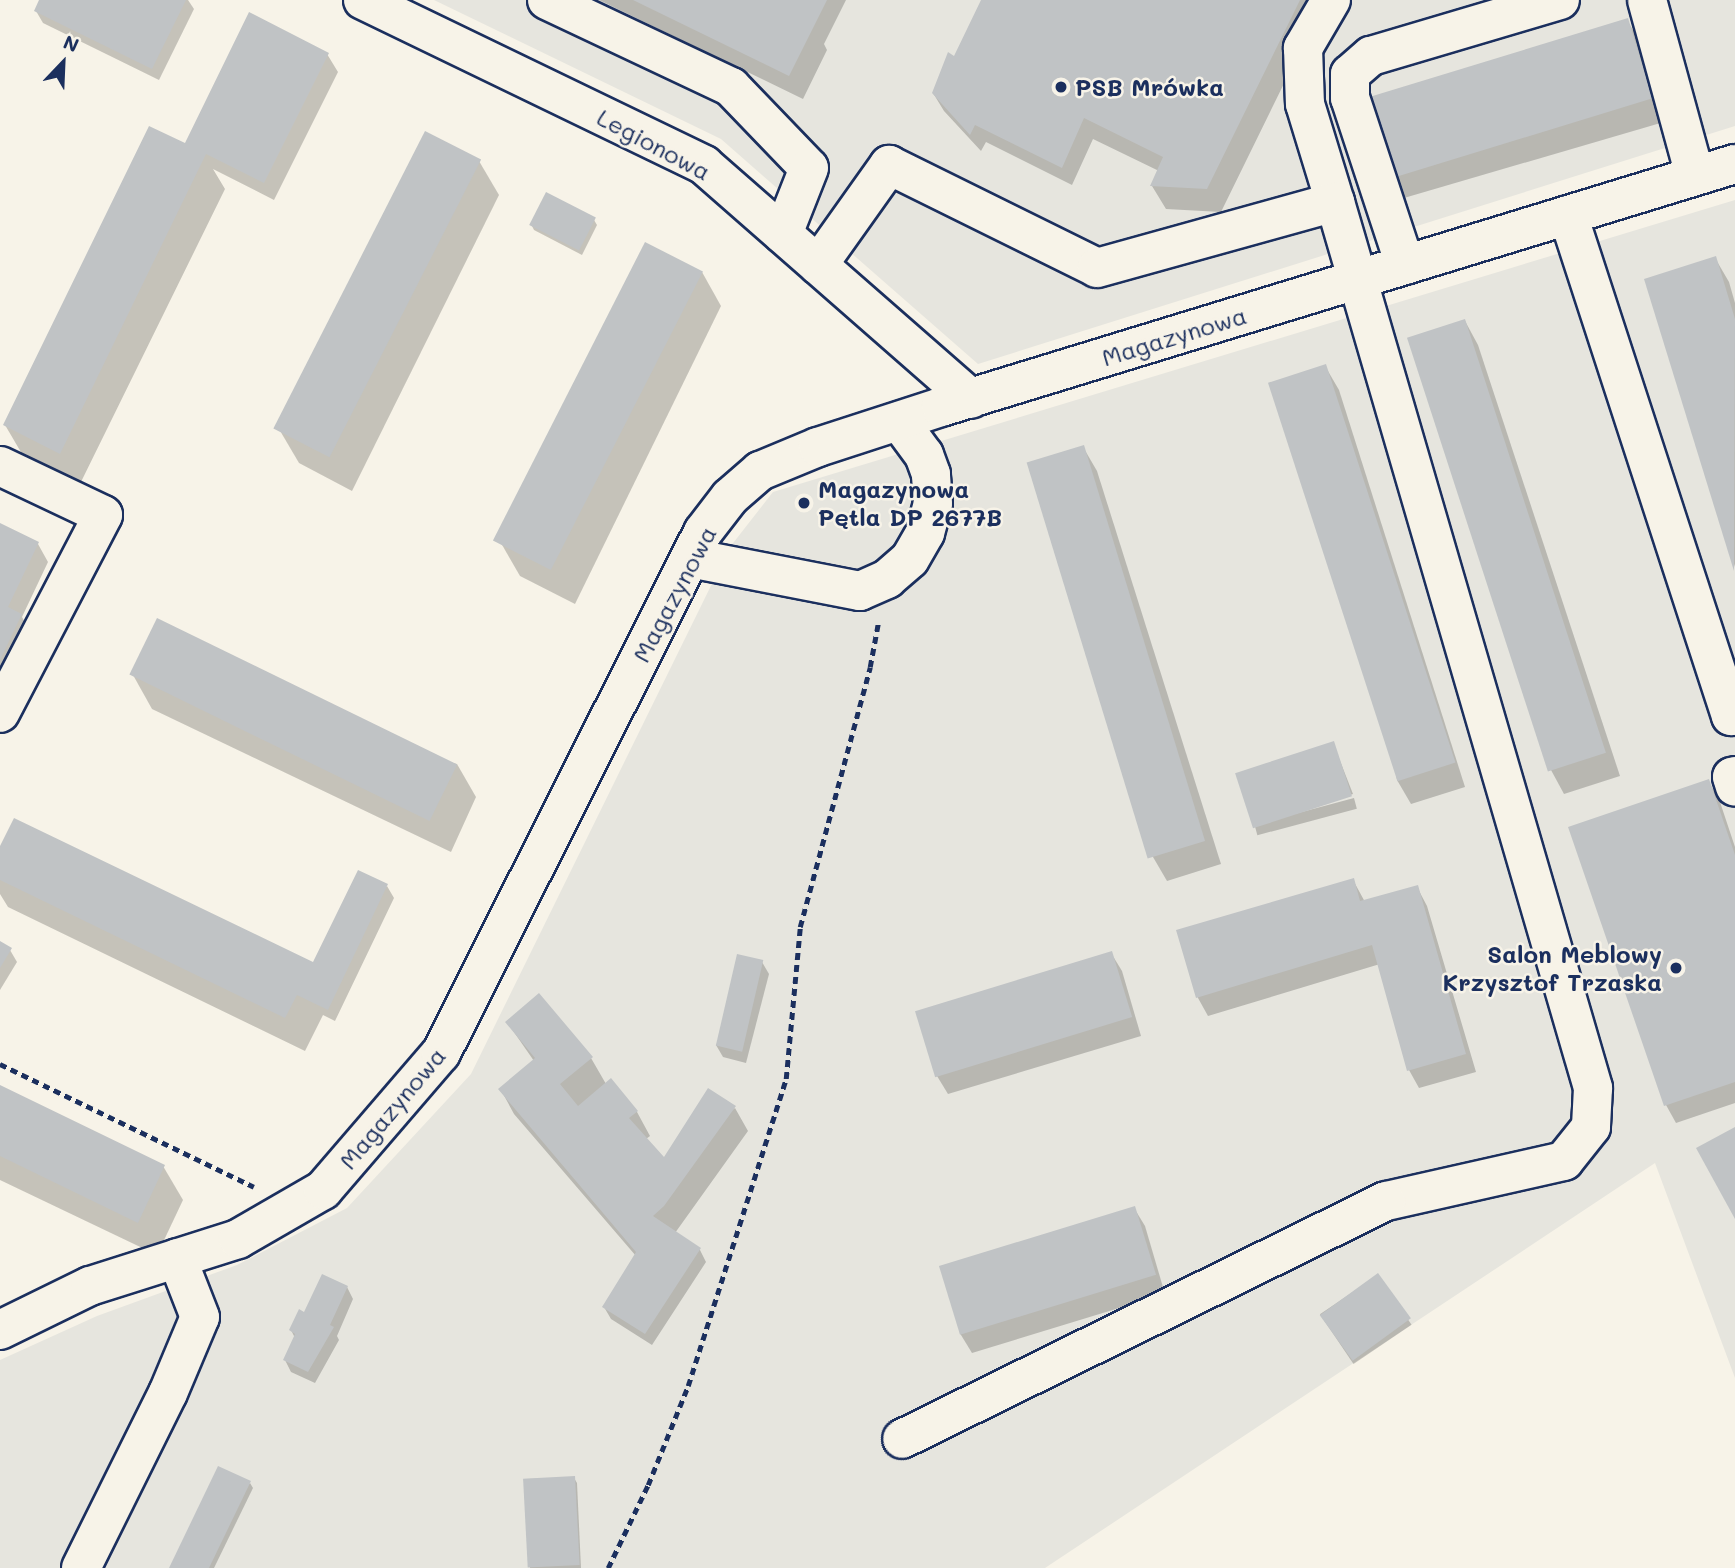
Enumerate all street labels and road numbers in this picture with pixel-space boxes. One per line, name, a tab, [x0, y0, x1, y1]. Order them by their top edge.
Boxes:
street label: Legionowa	[592, 102, 716, 186]
street label: Magazynowa	[1098, 300, 1250, 372]
street label: Magazynowa	[626, 521, 722, 667]
street label: Magazynowa	[333, 1041, 451, 1175]

